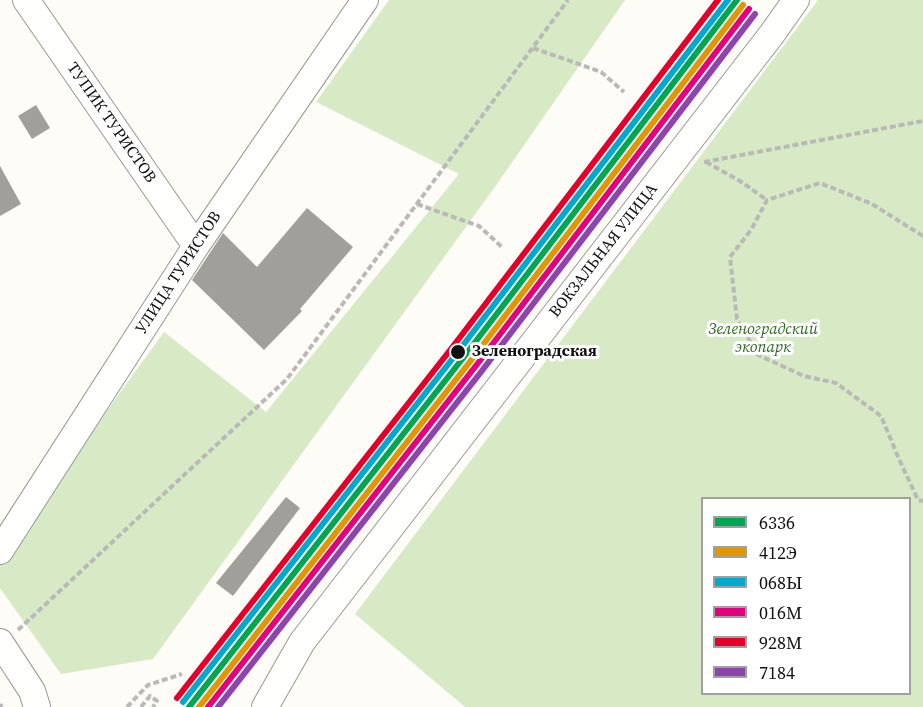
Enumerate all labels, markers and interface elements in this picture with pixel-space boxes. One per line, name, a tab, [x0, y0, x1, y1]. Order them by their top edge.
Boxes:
street label: ТУПИК ТУРИСТОВ	[62, 59, 160, 187]
street label: ВОКЗАЛЬНАЯ УЛИЦА	[546, 180, 662, 322]
street label: УЛИЦА ТУРИСТОВ	[132, 208, 226, 338]
park label: Зеленоградский экопарк	[708, 320, 818, 358]
place label: Зеленоградская	[472, 342, 597, 362]
marker: Зеленоградская	[449, 343, 467, 361]
legend	[701, 497, 911, 695]
text: 6336	[759, 510, 795, 535]
text: 412Э	[759, 540, 797, 565]
text: 068Ы	[759, 570, 802, 595]
text: 016М	[759, 600, 802, 625]
text: 928М	[759, 630, 802, 655]
text: 7184	[759, 660, 795, 685]

